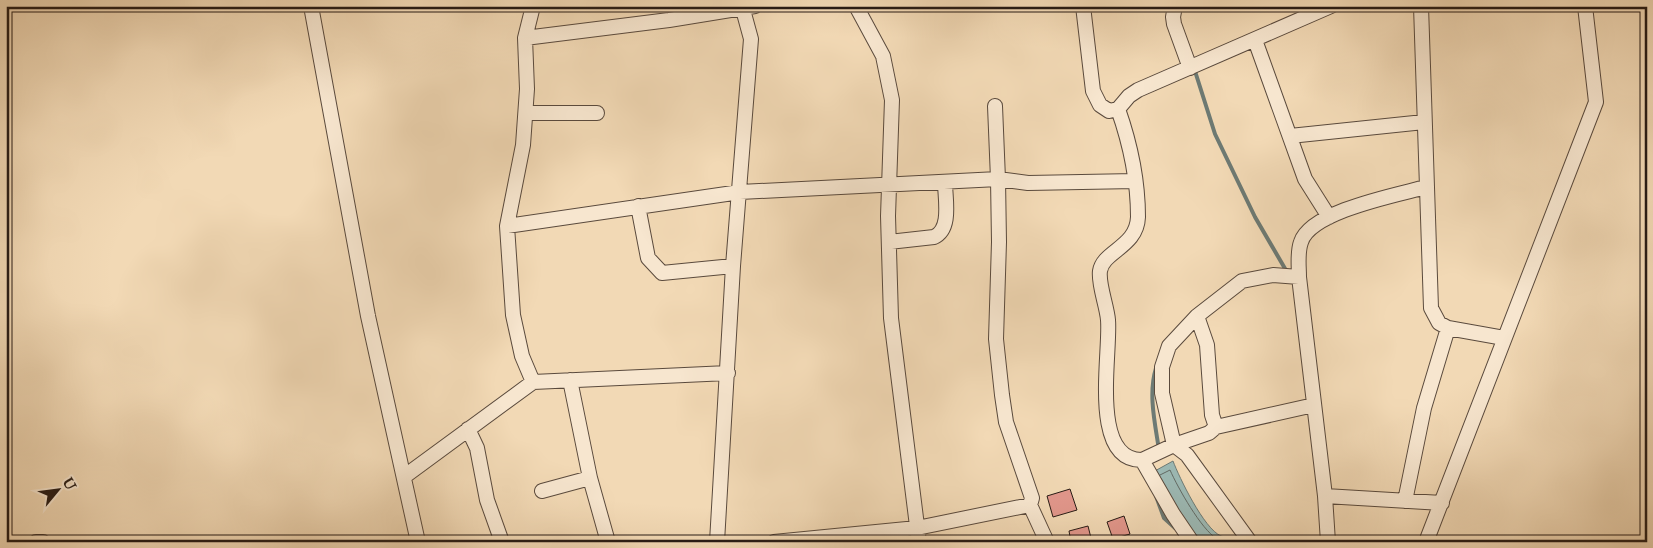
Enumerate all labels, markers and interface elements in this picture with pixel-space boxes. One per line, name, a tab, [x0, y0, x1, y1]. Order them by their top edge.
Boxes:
north arrow	[32, 466, 82, 516]
text: U	[59, 475, 79, 493]

